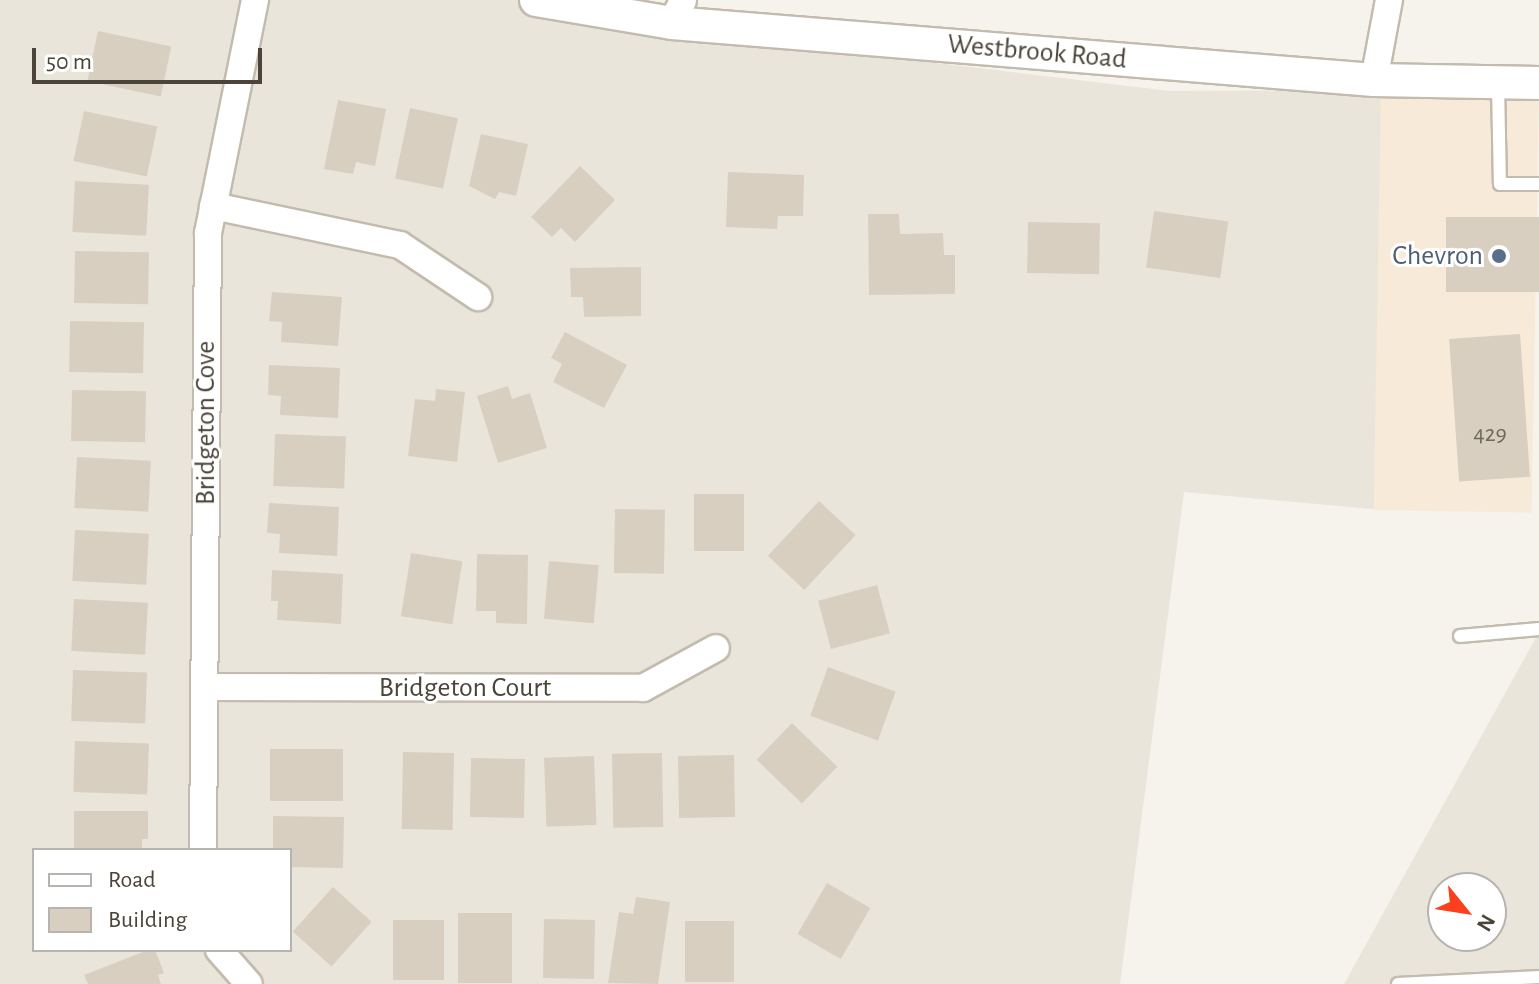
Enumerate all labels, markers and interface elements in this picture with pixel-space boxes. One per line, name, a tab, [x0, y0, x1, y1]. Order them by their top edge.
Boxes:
street label: Westbrook Road	[946, 27, 1128, 77]
scale bar	[36, 32, 266, 82]
text: 50 m	[46, 50, 92, 74]
place label: Chevron	[1392, 239, 1483, 273]
marker: Chevron	[1490, 247, 1508, 265]
street label: Bridgeton Cove	[189, 341, 223, 505]
house number: 429	[1473, 421, 1507, 449]
street label: Bridgeton Court	[379, 671, 551, 705]
legend	[32, 848, 292, 952]
text: Road	[108, 868, 156, 892]
north arrow	[1427, 872, 1507, 952]
text: Building	[108, 908, 187, 932]
text: N	[1473, 911, 1499, 935]

